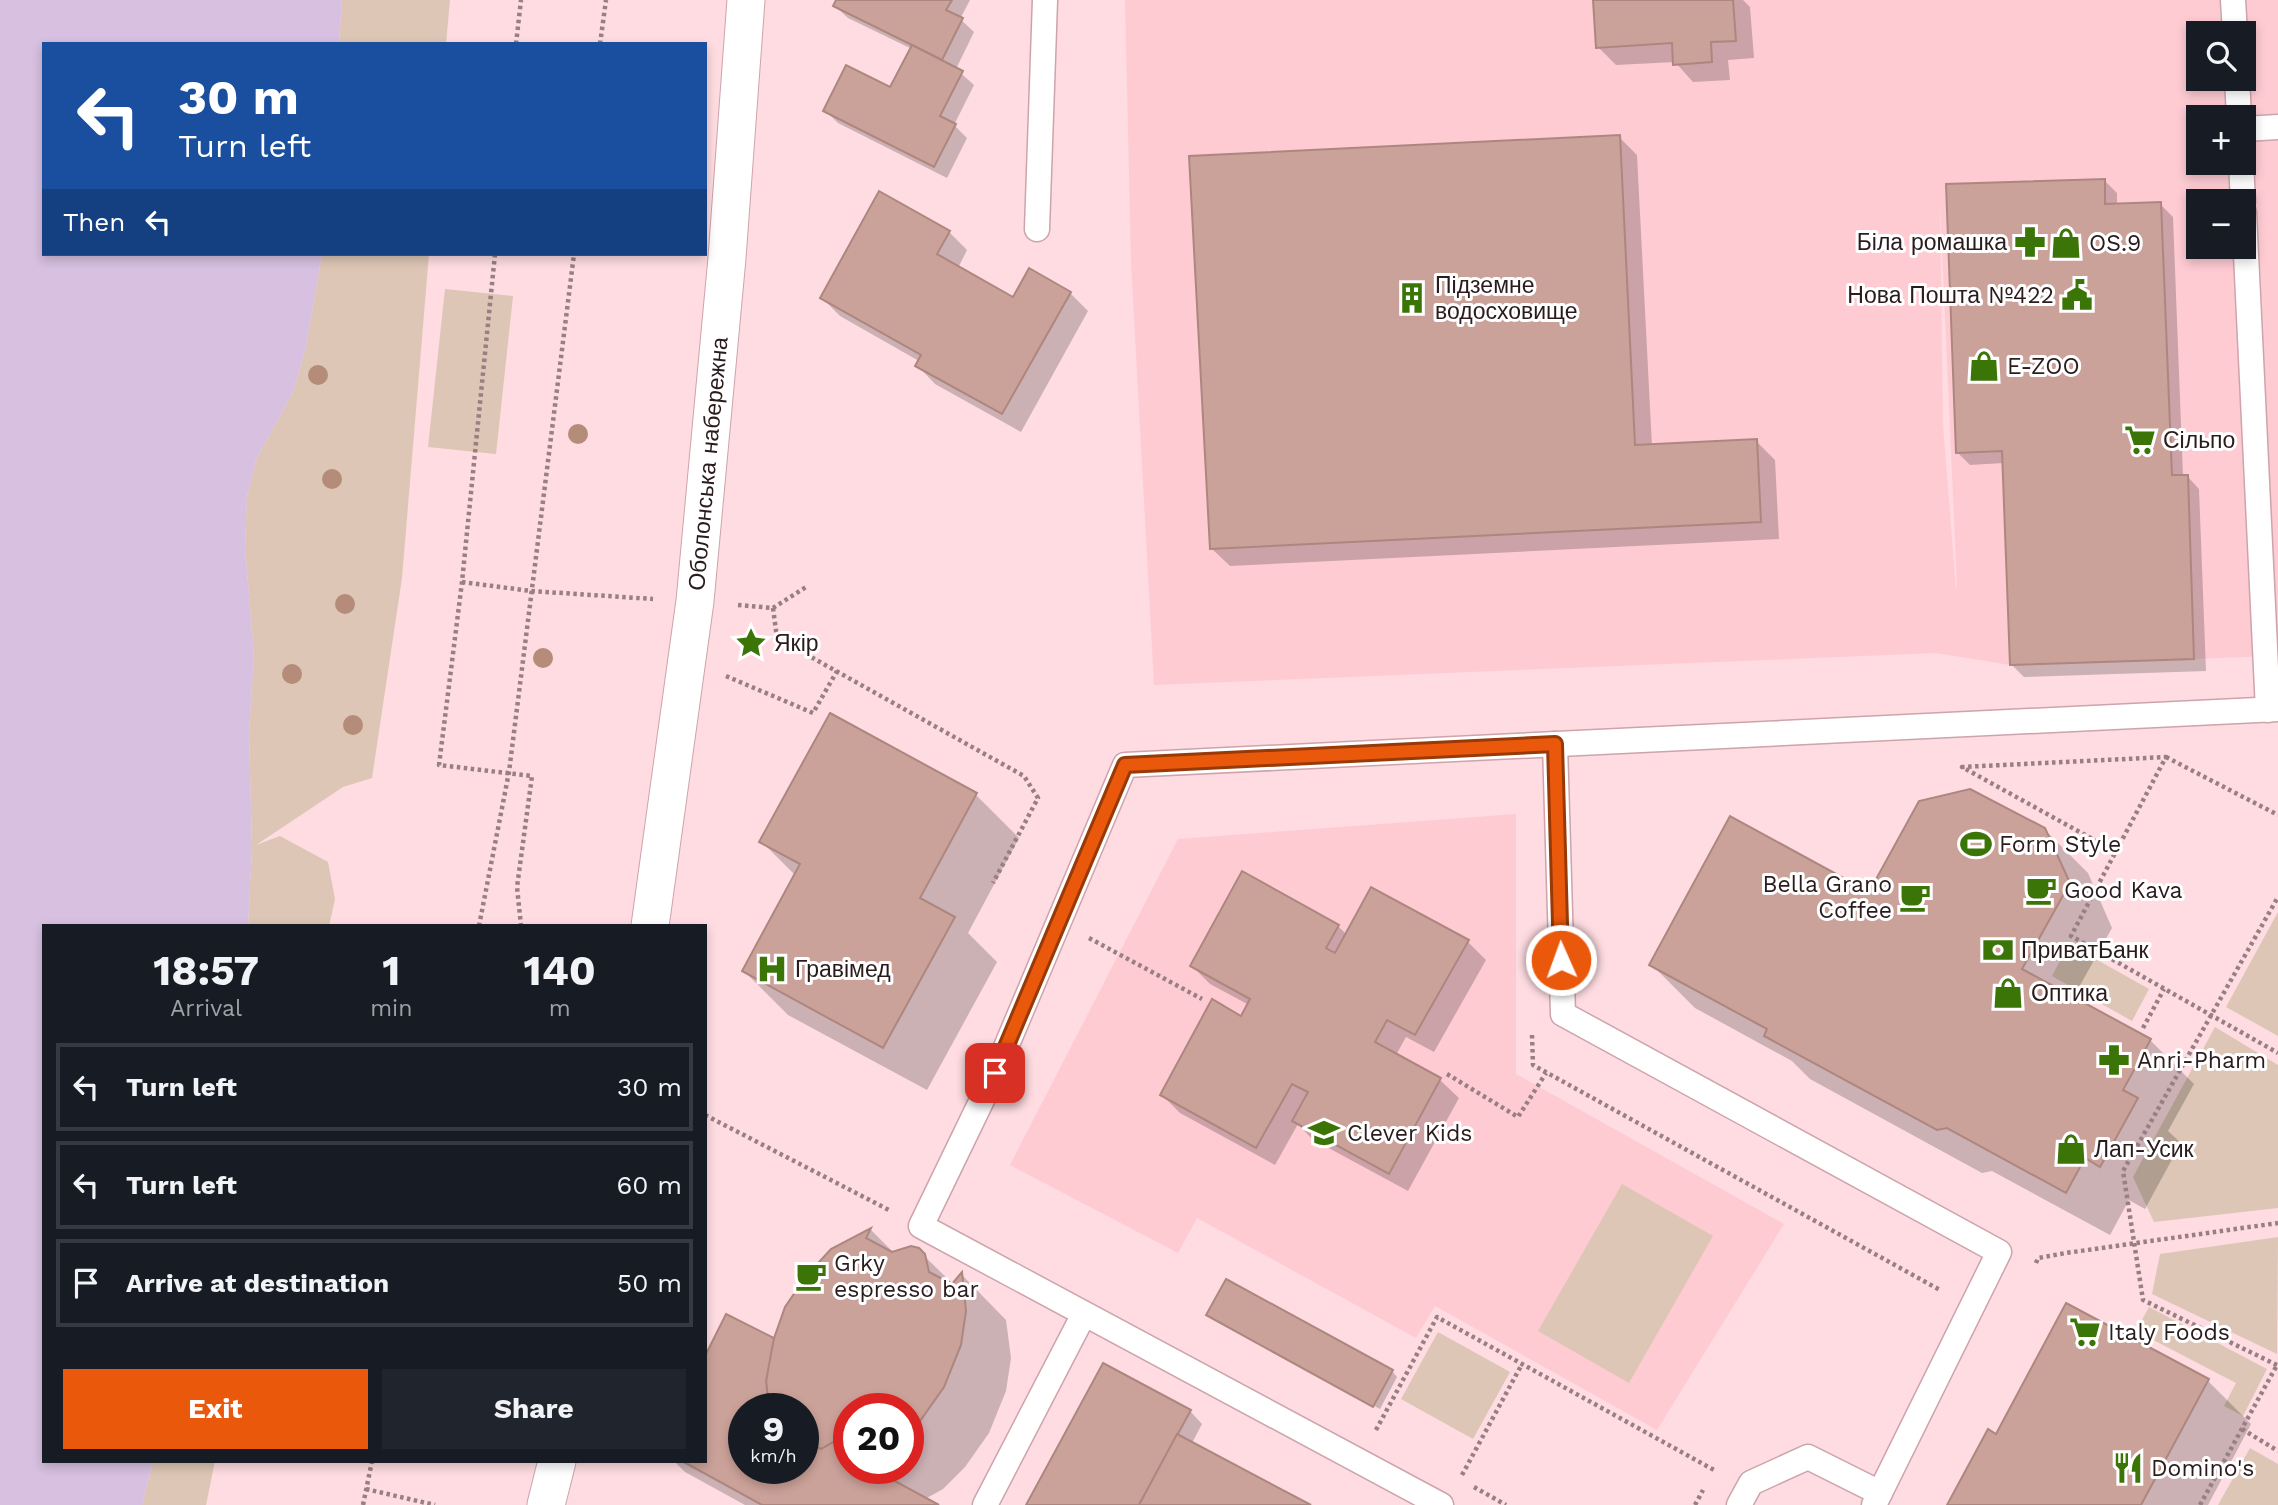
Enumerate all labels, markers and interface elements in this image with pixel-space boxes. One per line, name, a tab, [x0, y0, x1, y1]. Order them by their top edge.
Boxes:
map controls	[2186, 21, 2256, 259]
button: search	[2186, 21, 2256, 91]
text: 30 m	[178, 68, 299, 126]
icon: left	[63, 70, 154, 161]
button: +	[2186, 105, 2256, 175]
text: Turn left	[178, 127, 311, 165]
button: −	[2186, 189, 2256, 259]
icon: left	[139, 203, 177, 241]
text: Then	[63, 207, 125, 237]
pharmacy icon: Біла ромашка	[2013, 225, 2047, 259]
shop icon: OS.9	[2049, 226, 2083, 260]
place label: Біла ромашка	[1857, 229, 2007, 256]
place label: OS.9	[2089, 230, 2141, 257]
place label: Підземне водосховище	[1435, 272, 1578, 325]
public building icon: Нова Пошта №422	[2060, 278, 2094, 312]
building icon: Підземне водосховище	[1395, 281, 1429, 315]
place label: Нова Пошта №422	[1847, 282, 2054, 309]
street label: Оболонська набережна	[683, 335, 733, 592]
shop icon: E-ZOO	[1967, 349, 2001, 383]
place label: E-ZOO	[2007, 353, 2080, 380]
supermarket icon: Сільпо	[2123, 423, 2157, 457]
place label: Сільпо	[2163, 427, 2235, 454]
place icon: Якір	[734, 626, 768, 660]
place label: Якір	[774, 630, 819, 657]
sports icon: Form Style	[1959, 827, 1993, 861]
place label: Form Style	[1999, 831, 2121, 858]
place label: Bella Grano Coffee	[1763, 871, 1892, 924]
cafe icon: Good Kava	[2024, 873, 2058, 907]
place label: Good Kava	[2064, 877, 2183, 904]
cafe icon: Bella Grano Coffee	[1898, 880, 1932, 914]
position arrow	[1524, 923, 1598, 997]
bank icon: ПриватБанк	[1981, 933, 2015, 967]
place label: ПриватБанк	[2021, 937, 2150, 964]
text: 18:57	[153, 946, 259, 995]
text: 1	[382, 946, 400, 995]
text: 140	[524, 946, 596, 995]
hospital icon: Гравімед	[755, 952, 789, 986]
place label: Гравімед	[795, 956, 891, 983]
shop icon: Оптика	[1991, 976, 2025, 1010]
place label: Оптика	[2031, 980, 2108, 1007]
text: Arrival	[170, 995, 242, 1022]
text: min	[370, 995, 412, 1022]
text: m	[549, 995, 571, 1022]
pin	[965, 1043, 1025, 1103]
pharmacy icon: Anri-Pharm	[2097, 1043, 2131, 1077]
place label: Anri-Pharm	[2137, 1047, 2266, 1074]
icon: arrive	[976, 1054, 1014, 1092]
icon: left	[67, 1068, 105, 1106]
text: Turn left	[126, 1072, 237, 1102]
text: 30 m	[617, 1072, 682, 1102]
school or university icon: Clever Kids	[1307, 1116, 1341, 1150]
place label: Clever Kids	[1347, 1120, 1472, 1147]
shop icon: Лап-Усик	[2054, 1132, 2088, 1166]
place label: Лап-Усик	[2094, 1136, 2194, 1163]
icon: left	[67, 1166, 105, 1204]
text: Turn left	[126, 1170, 237, 1200]
text: 60 m	[616, 1170, 682, 1200]
place label: Grky espresso bar	[834, 1250, 979, 1303]
cafe icon: Grky espresso bar	[794, 1259, 828, 1293]
icon: arrive	[67, 1264, 105, 1302]
text: Arrive at destination	[126, 1268, 389, 1298]
text: 50 m	[617, 1268, 682, 1298]
supermarket icon: Italy Foods	[2068, 1315, 2102, 1349]
place label: Italy Foods	[2108, 1319, 2230, 1346]
button: Exit	[63, 1369, 368, 1449]
button: Share	[382, 1369, 686, 1449]
speed limit sign: 20	[833, 1393, 924, 1484]
text: 9	[763, 1408, 784, 1450]
text: km/h	[750, 1445, 797, 1466]
restaurant icon: Domino's	[2111, 1451, 2145, 1485]
place label: Domino's	[2151, 1455, 2254, 1482]

